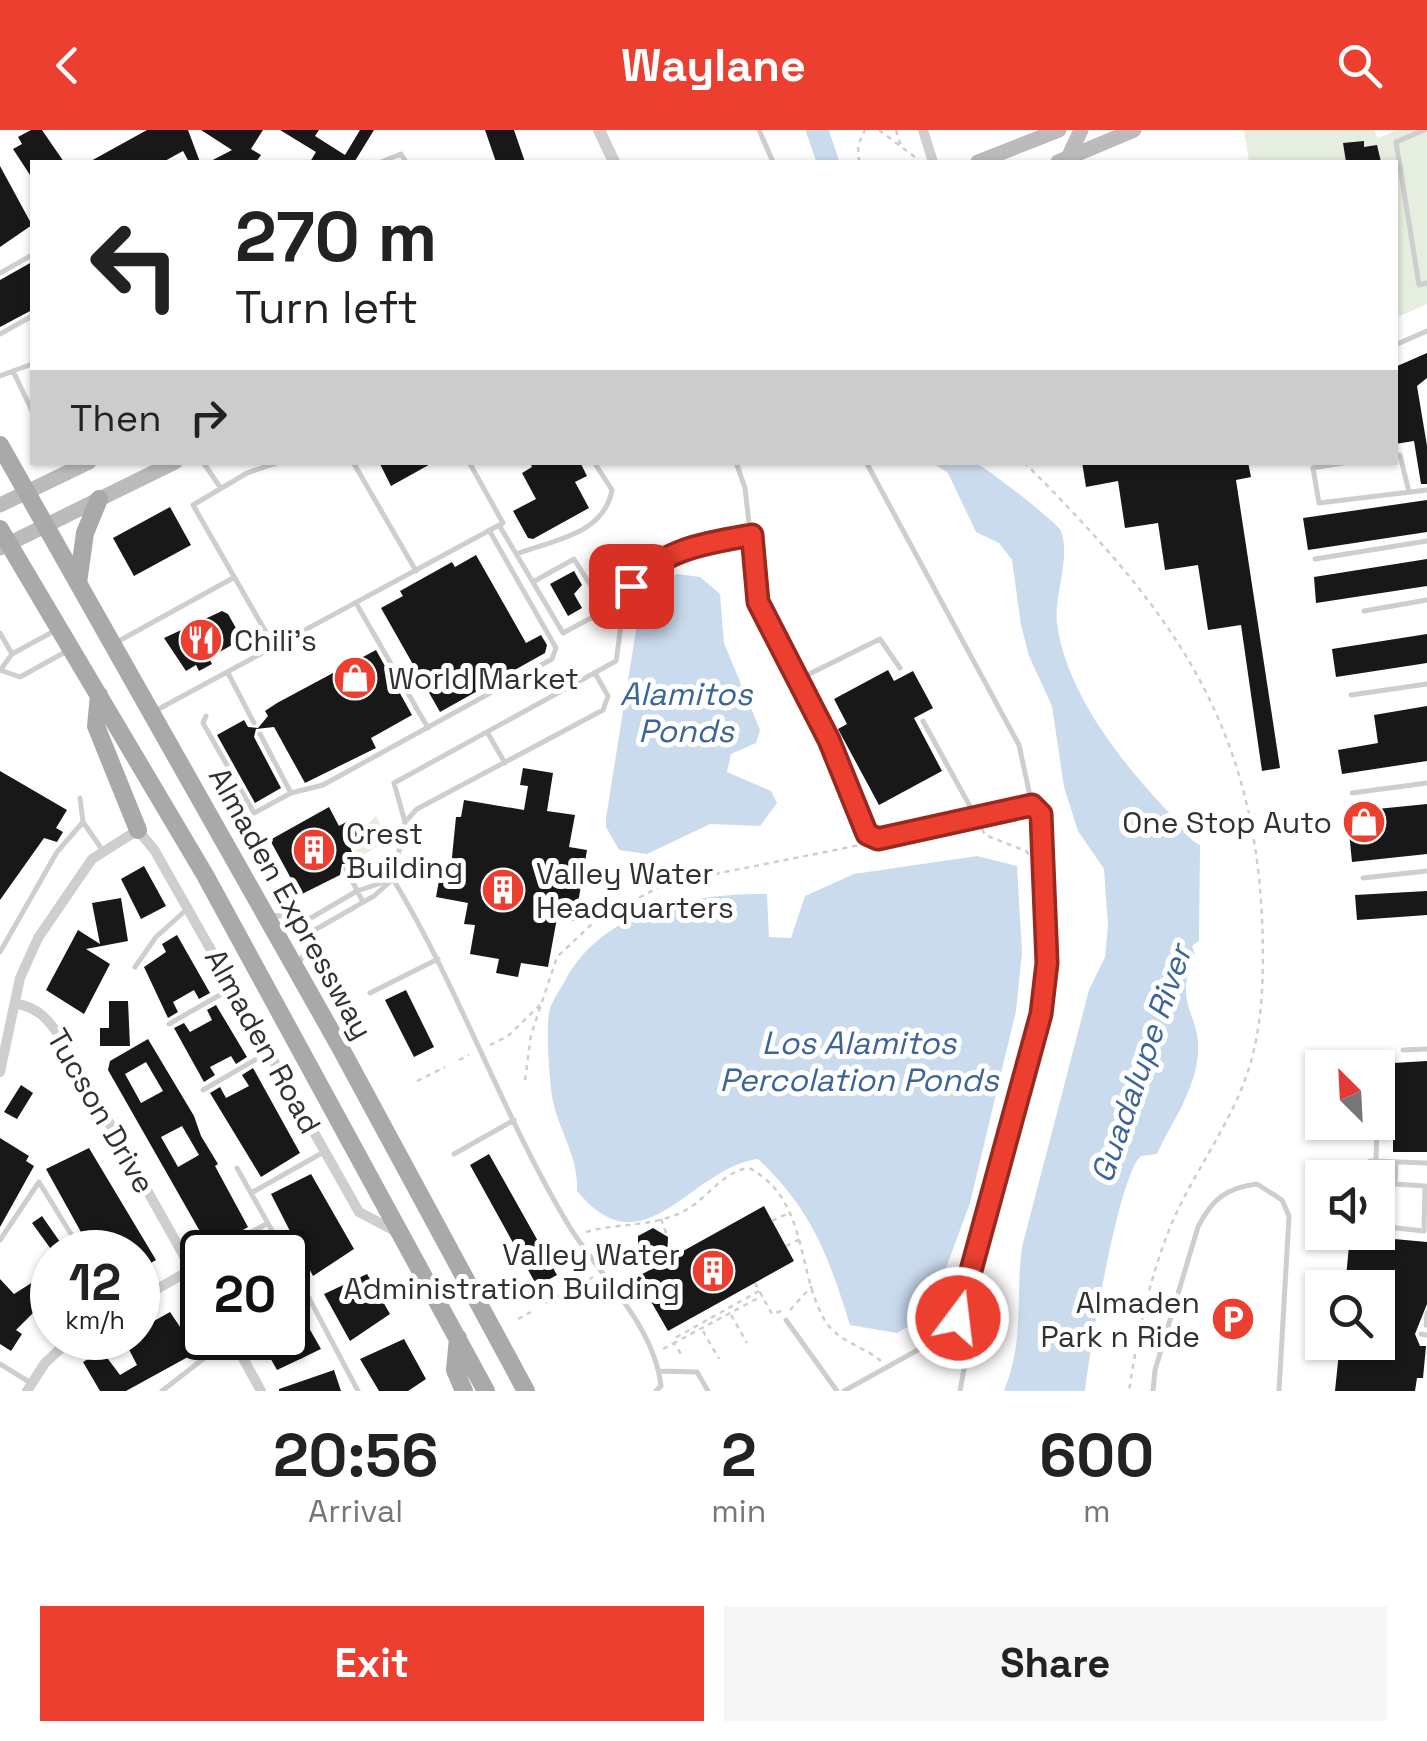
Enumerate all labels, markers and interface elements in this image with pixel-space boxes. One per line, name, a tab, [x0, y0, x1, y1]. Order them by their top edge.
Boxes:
text: Waylane	[621, 37, 806, 94]
icon: back	[40, 38, 95, 93]
icon: search	[1332, 38, 1387, 93]
text: 270 m	[235, 192, 437, 281]
icon: left	[70, 200, 200, 330]
text: Turn left	[235, 279, 418, 336]
icon: right	[181, 390, 236, 445]
text: Then	[70, 394, 161, 442]
pin	[589, 544, 674, 629]
icon: arrive	[604, 559, 659, 614]
restaurant icon: Chili's	[178, 617, 224, 663]
place label: Chili's	[234, 621, 317, 660]
shop icon: World Market	[332, 655, 378, 701]
place label: World Market	[388, 659, 579, 698]
water label: Alamitos Ponds	[620, 674, 753, 751]
street label: Almaden Expressway	[200, 760, 382, 1046]
shop icon: One Stop Auto	[1341, 799, 1387, 845]
place label: One Stop Auto	[1122, 803, 1332, 842]
place label: Crest Building	[346, 814, 463, 887]
building icon: Crest Building	[291, 827, 337, 873]
place label: Valley Water Headquarters	[536, 854, 734, 927]
building icon: Valley Water Headquarters	[480, 867, 526, 913]
water label: Guadalupe River	[1082, 937, 1201, 1188]
street label: Almaden Road	[196, 942, 330, 1140]
street label: Tucson Drive	[38, 1022, 164, 1200]
water label: Los Alamitos Percolation Ponds	[719, 1023, 1000, 1100]
north arrow	[1305, 1050, 1395, 1140]
map controls	[1305, 1050, 1395, 1360]
button: sound	[1305, 1160, 1395, 1250]
speed limit sign: 20	[180, 1230, 310, 1360]
place label: Valley Water Administration Building	[344, 1235, 680, 1308]
building icon: Valley Water Administration Building	[690, 1248, 736, 1294]
text: 12	[69, 1251, 121, 1315]
position arrow	[906, 1266, 1010, 1370]
button: search	[1305, 1270, 1395, 1360]
place label: Almaden Park n Ride	[1040, 1283, 1200, 1356]
parking icon: Almaden Park n Ride	[1210, 1296, 1256, 1342]
text: km/h	[65, 1304, 125, 1336]
text: 20:56	[273, 1417, 438, 1494]
text: 2	[721, 1417, 757, 1494]
text: 600	[1039, 1417, 1154, 1494]
text: Arrival	[308, 1491, 403, 1531]
text: min	[711, 1491, 766, 1531]
text: m	[1083, 1491, 1110, 1531]
button: Exit	[40, 1606, 704, 1721]
button: Share	[724, 1606, 1387, 1721]

